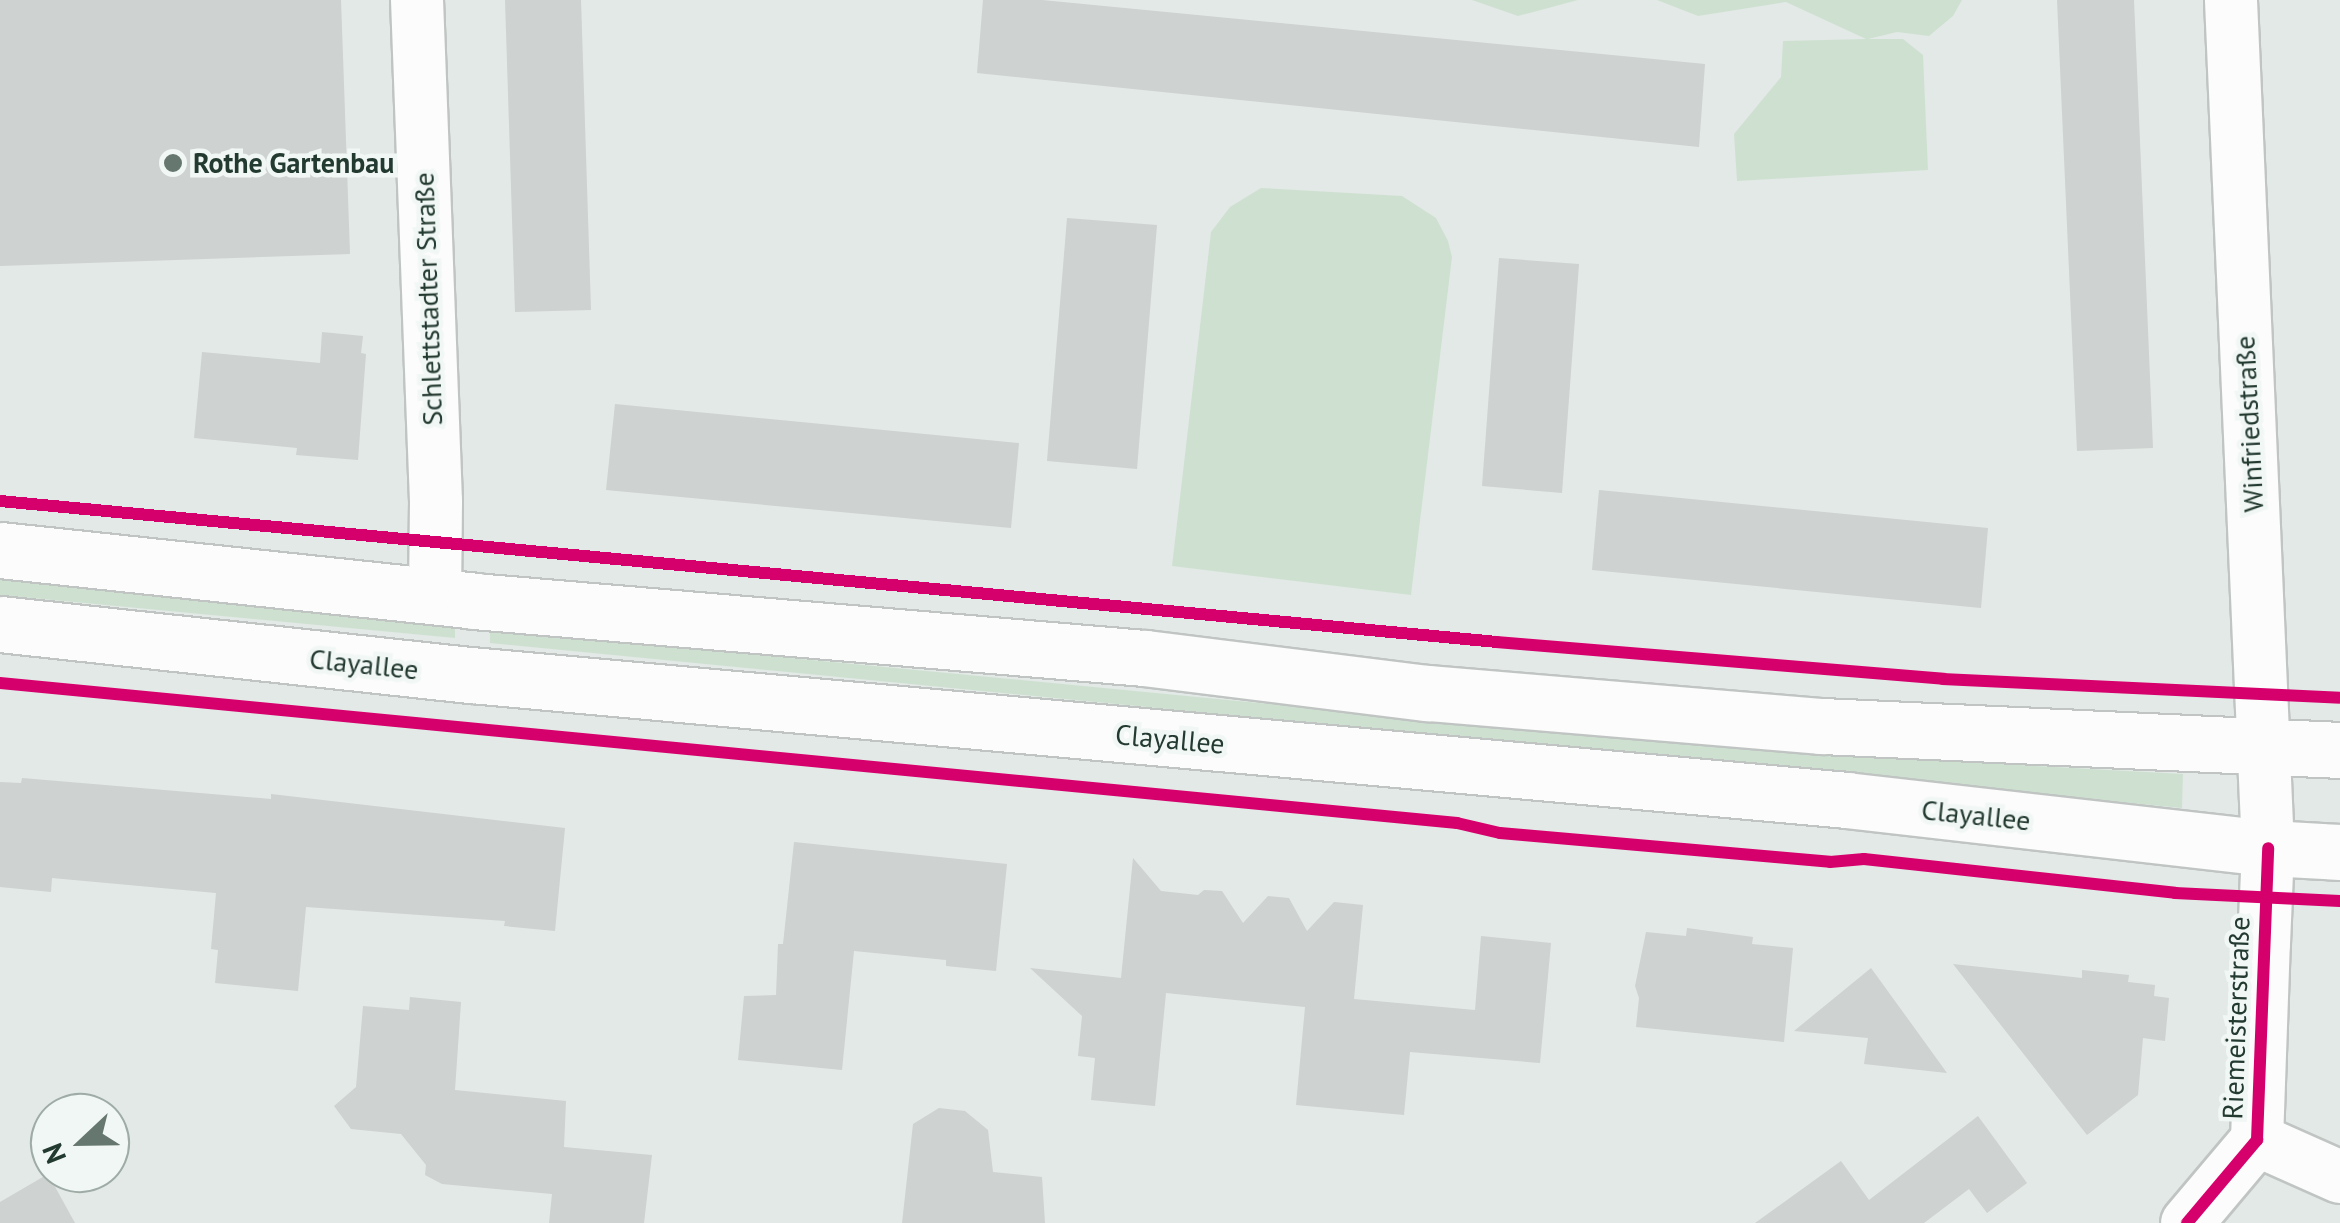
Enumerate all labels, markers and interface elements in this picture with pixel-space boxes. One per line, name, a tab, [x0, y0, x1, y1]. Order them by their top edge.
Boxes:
place label: Rothe Gartenbau	[193, 146, 395, 180]
marker: Rothe Gartenbau	[162, 152, 184, 174]
street label: Schlettstadter Straße	[407, 172, 449, 426]
street label: Winfriedstraße	[2228, 335, 2270, 513]
street label: Clayallee	[308, 642, 420, 686]
street label: Clayallee	[1114, 717, 1226, 761]
street label: Clayallee	[1920, 793, 2032, 837]
street label: Riemeisterstraße	[2216, 916, 2256, 1120]
north arrow	[30, 1093, 130, 1193]
text: N	[33, 1138, 74, 1169]

